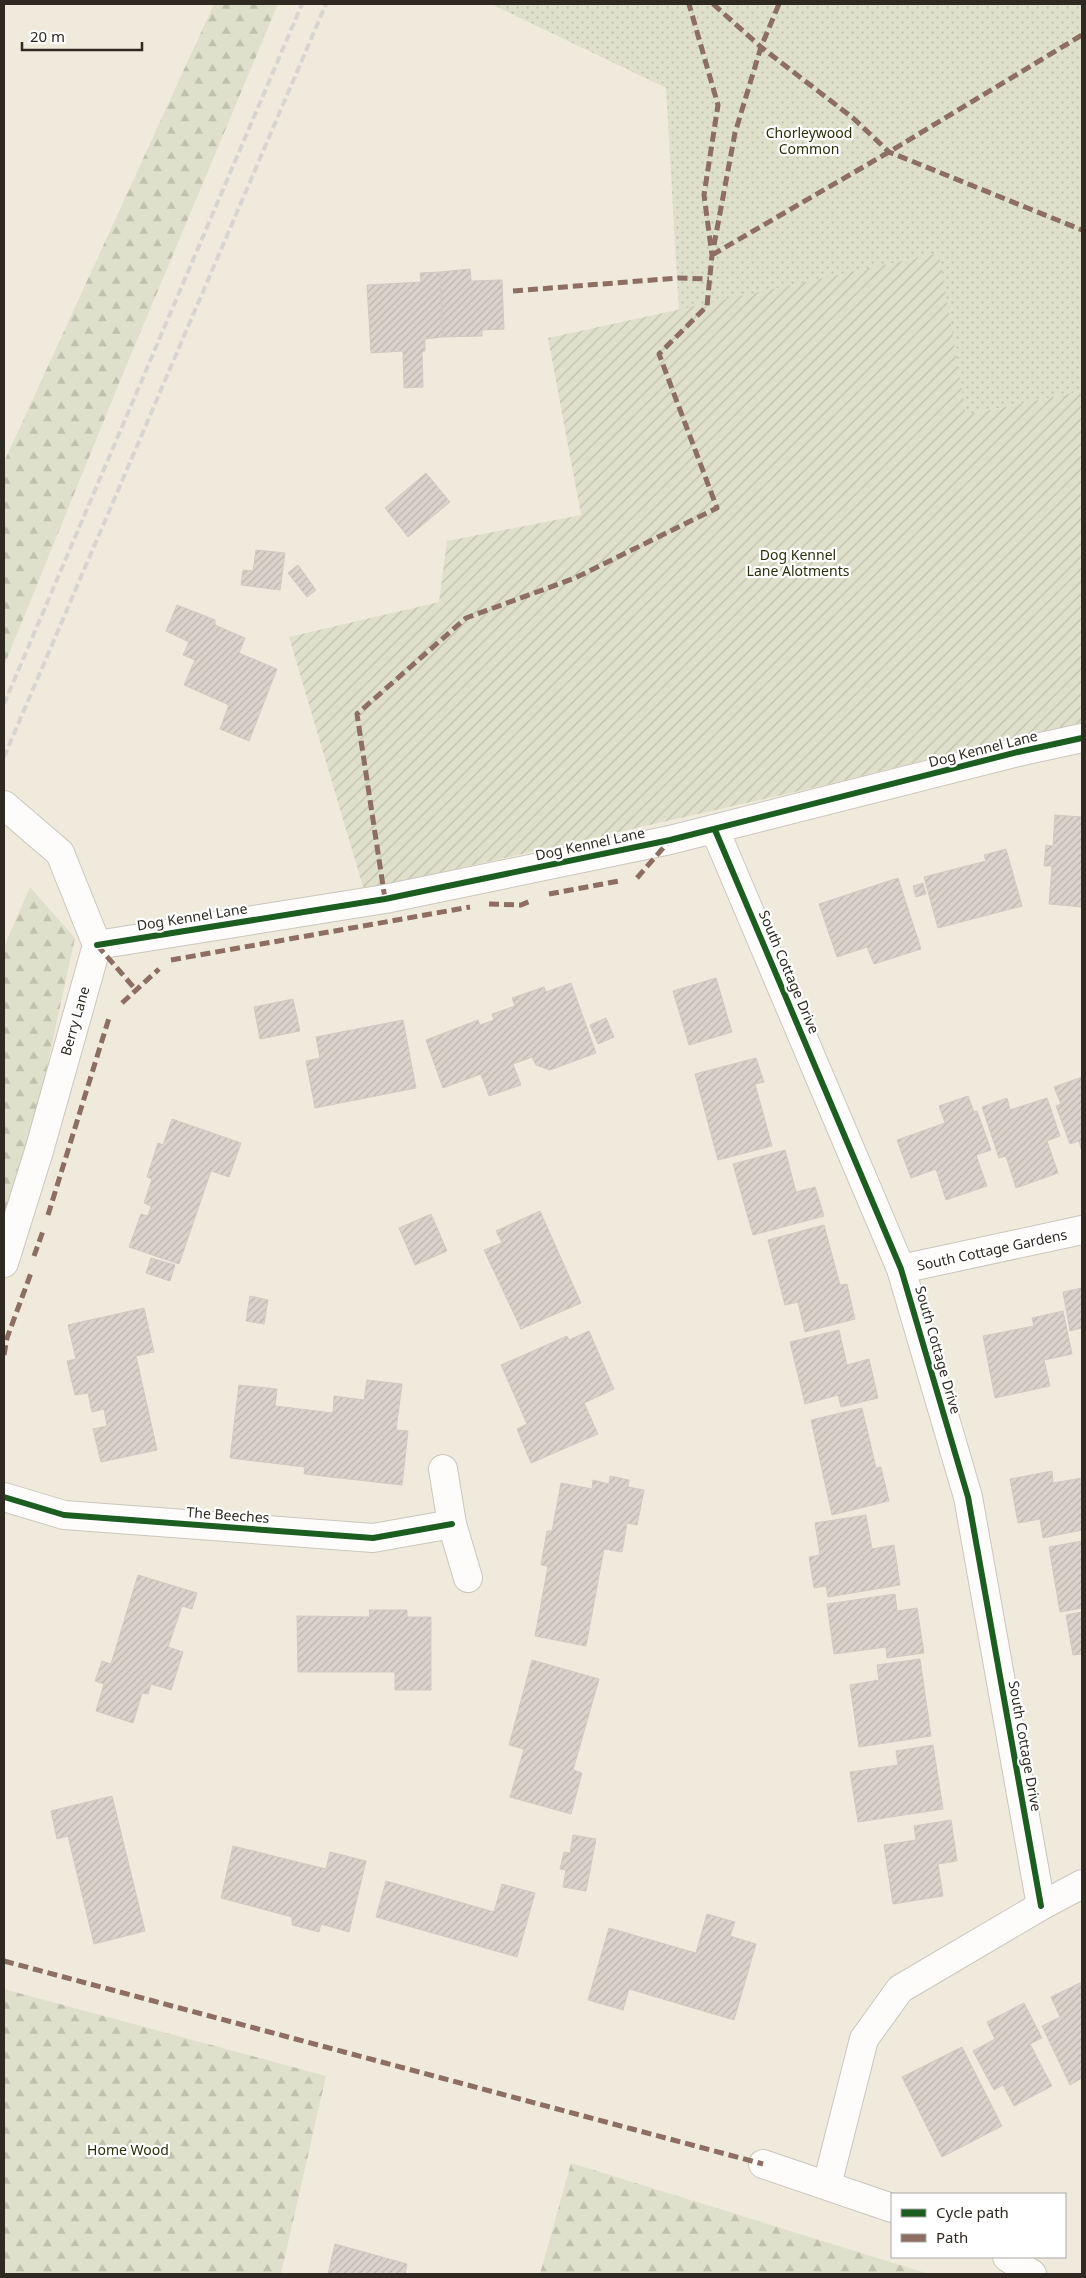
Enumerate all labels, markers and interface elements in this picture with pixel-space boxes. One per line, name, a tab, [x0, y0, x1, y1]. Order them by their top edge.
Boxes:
scale bar	[22, 20, 142, 52]
text: 20 m	[30, 26, 65, 46]
park label: Chorleywood Common	[766, 123, 852, 158]
park label: Dog Kennel Lane Alotments	[747, 545, 850, 580]
street label: Dog Kennel Lane	[926, 726, 1039, 771]
street label: Dog Kennel Lane	[533, 823, 647, 864]
street label: Dog Kennel Lane	[135, 898, 249, 935]
street label: South Cottage Drive	[755, 907, 824, 1036]
street label: Berry Lane	[56, 984, 93, 1058]
street label: South Cottage Gardens	[915, 1224, 1069, 1275]
street label: South Cottage Drive	[911, 1284, 966, 1416]
street label: The Beeches	[186, 1502, 270, 1527]
street label: South Cottage Drive	[1005, 1679, 1046, 1813]
park label: Home Wood	[87, 2140, 169, 2159]
legend	[891, 2193, 1066, 2258]
text: Cycle path	[936, 2202, 1009, 2222]
text: Path	[936, 2227, 968, 2247]

